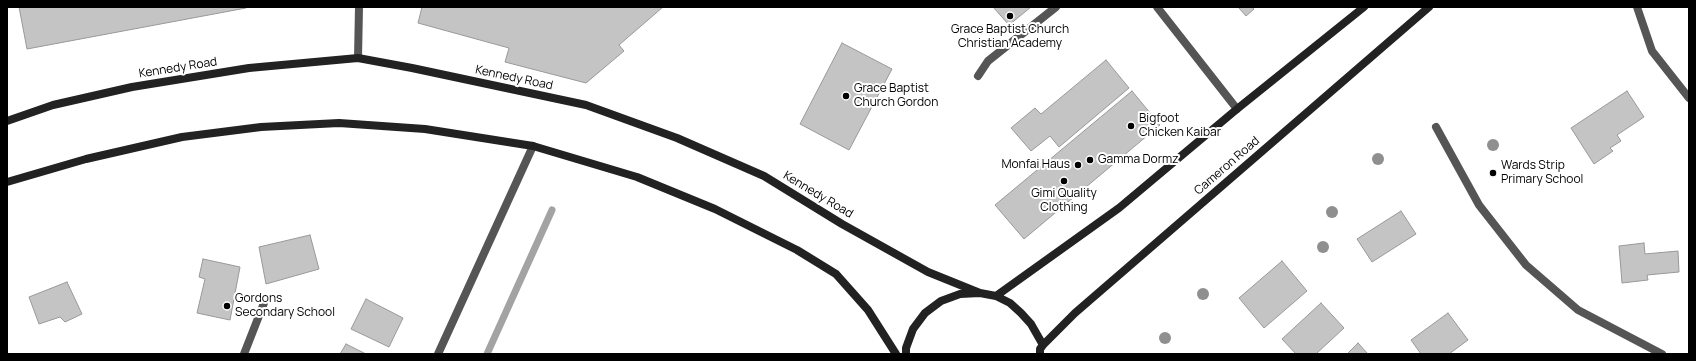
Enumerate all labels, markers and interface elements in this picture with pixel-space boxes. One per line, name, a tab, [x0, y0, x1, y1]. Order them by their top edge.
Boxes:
marker: Grace Baptist Church Christian Academy	[1005, 11, 1015, 21]
place label: Grace Baptist Church Christian Academy	[951, 23, 1069, 51]
street label: Kennedy Road	[138, 55, 218, 81]
street label: Kennedy Road	[474, 63, 554, 93]
place label: Grace Baptist Church Gordon	[854, 82, 938, 110]
marker: Grace Baptist Church Gordon	[841, 91, 851, 101]
place label: Bigfoot Chicken Kaibar	[1139, 112, 1221, 140]
marker: Bigfoot Chicken Kaibar	[1126, 121, 1136, 131]
street label: Cameron Road	[1191, 134, 1263, 198]
place label: Gamma Dormz	[1098, 153, 1179, 167]
marker: Gamma Dormz	[1085, 155, 1095, 165]
place label: Monfai Haus	[1001, 158, 1070, 172]
place label: Wards Strip Primary School	[1501, 159, 1583, 187]
marker: Monfai Haus	[1073, 160, 1083, 170]
street label: Kennedy Road	[780, 168, 856, 222]
marker: Wards Strip Primary School	[1488, 168, 1498, 178]
marker: Gimi Quality Clothing	[1059, 176, 1069, 186]
place label: Gimi Quality Clothing	[1031, 187, 1097, 215]
place label: Gordons Secondary School	[235, 292, 335, 320]
marker: Gordons Secondary School	[222, 301, 232, 311]

